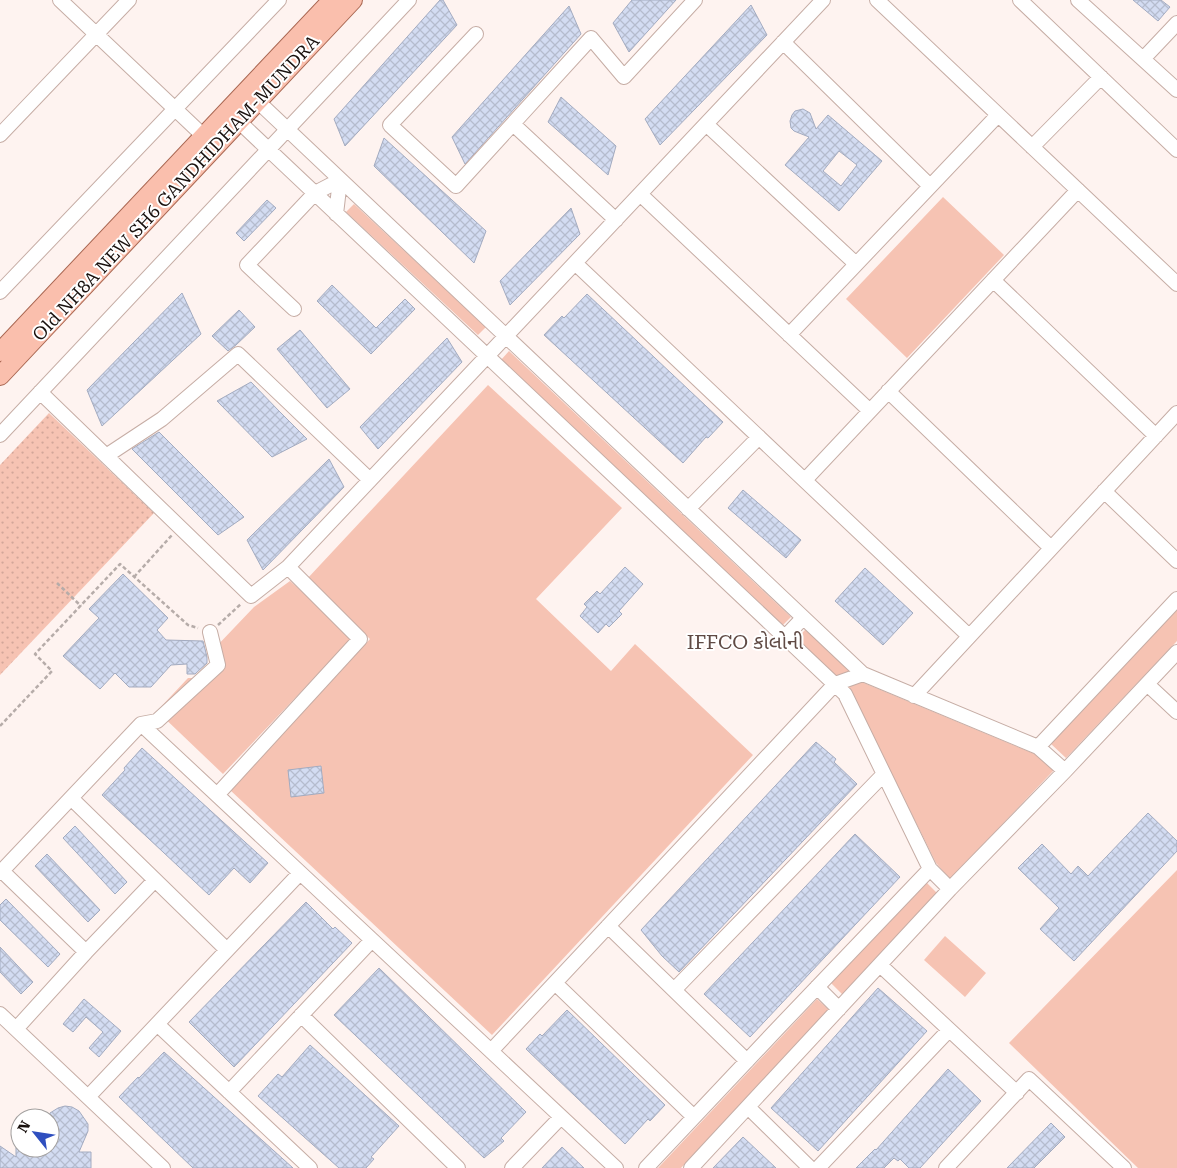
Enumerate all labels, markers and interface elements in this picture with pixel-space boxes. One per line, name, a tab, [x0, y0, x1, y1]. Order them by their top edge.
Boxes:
street label: Old NH8A NEW SH6 GANDHIDHAM-MUNDRA	[28, 30, 324, 345]
district label: IFFCO કોલોની	[687, 630, 804, 654]
north arrow	[10, 1108, 60, 1158]
text: N	[14, 1118, 33, 1135]

